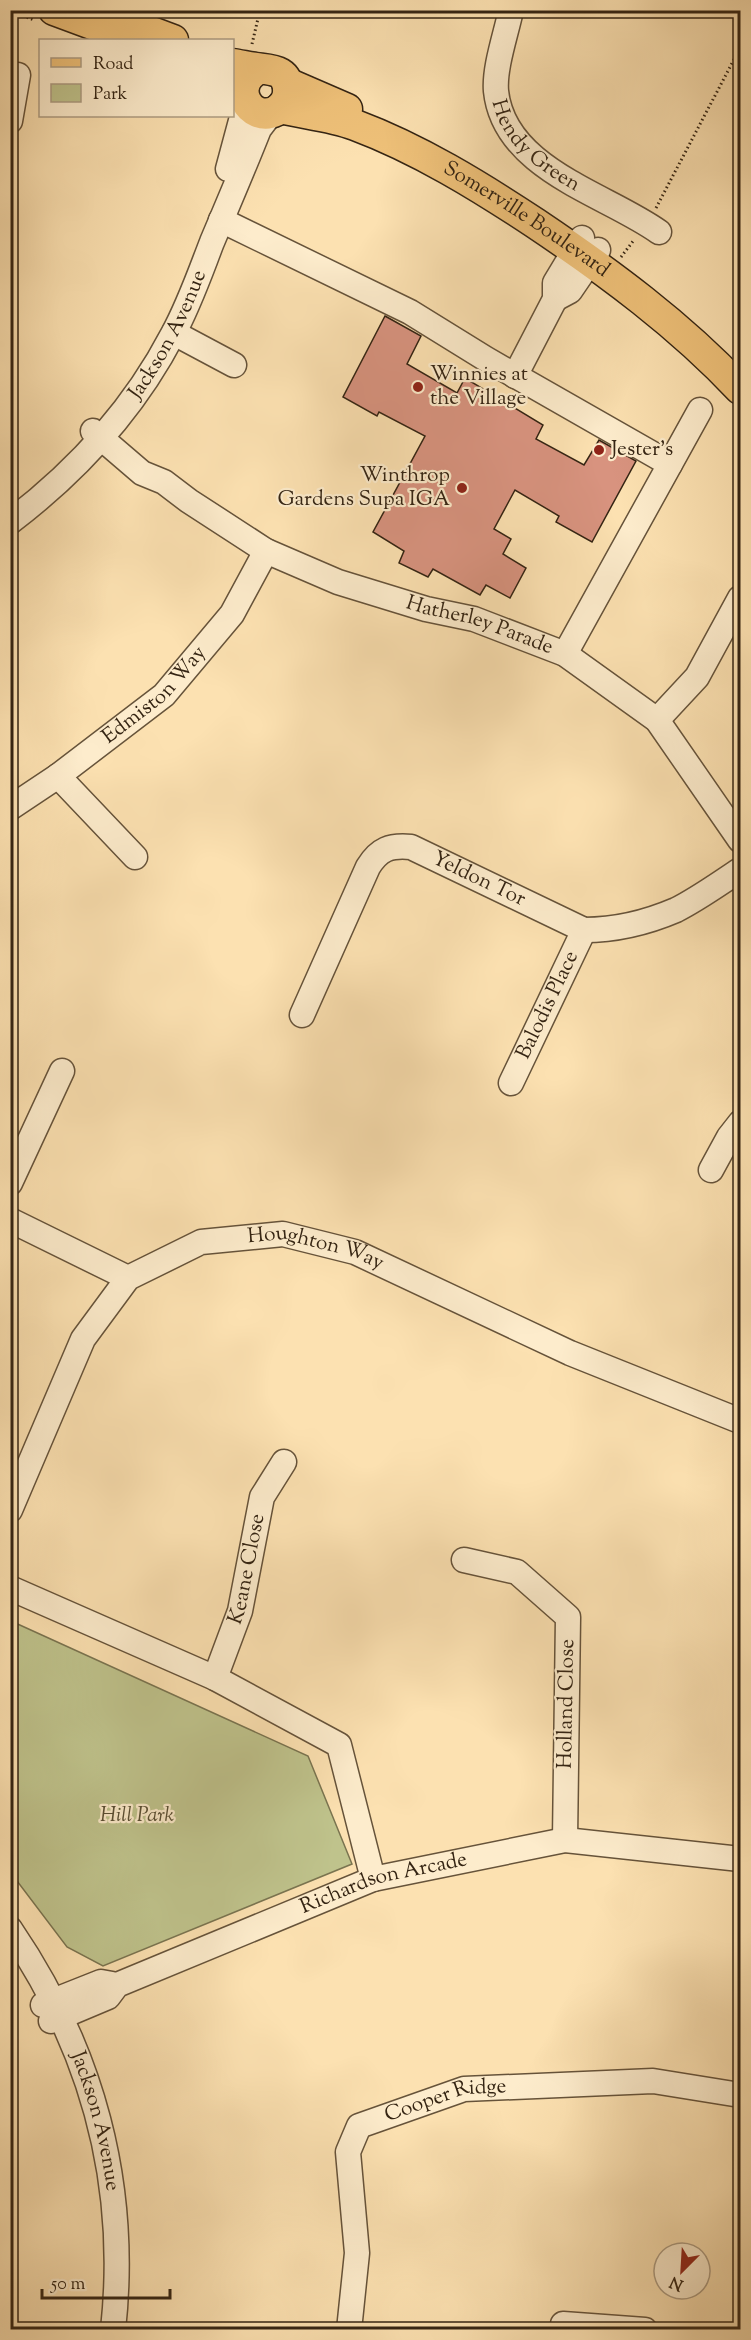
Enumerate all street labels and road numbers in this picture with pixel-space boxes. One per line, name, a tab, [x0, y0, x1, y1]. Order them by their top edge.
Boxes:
street label: Hendy Green	[483, 96, 586, 200]
street label: Somerville Boulevard	[437, 154, 616, 285]
street label: Jackson Avenue	[121, 266, 215, 407]
street label: Hatherley Parade	[402, 589, 557, 663]
street label: Edmiston Way	[96, 639, 214, 752]
street label: Yeldon Tor	[427, 844, 531, 915]
street label: Balodis Place	[509, 946, 587, 1065]
street label: Houghton Way	[246, 1219, 389, 1279]
street label: Keane Close	[221, 1511, 273, 1629]
street label: Holland Close	[551, 1639, 583, 1769]
street label: Richardson Arcade	[296, 1845, 470, 1923]
street label: Jackson Avenue	[62, 2046, 127, 2193]
street label: Cooper Ridge	[381, 2072, 507, 2131]

